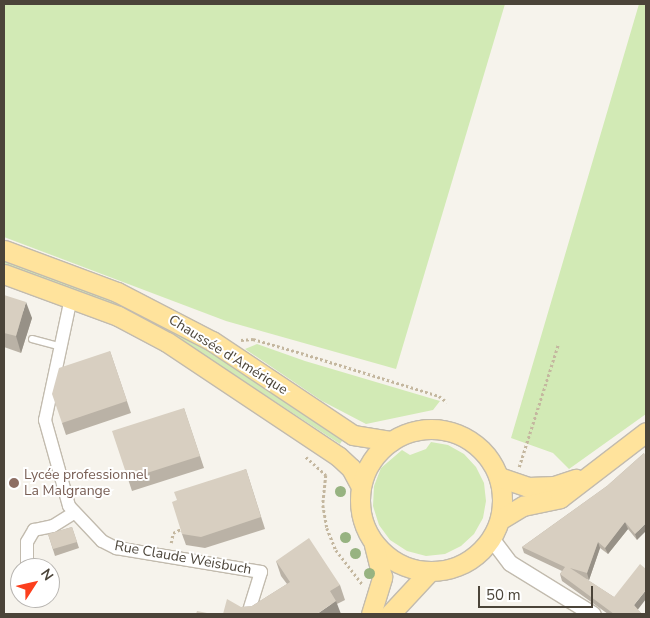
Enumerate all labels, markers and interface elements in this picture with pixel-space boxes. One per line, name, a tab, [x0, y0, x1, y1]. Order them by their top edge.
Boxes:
street label: Chaussée d'Amérique	[165, 312, 291, 398]
place label: Lycée professionnel La Malgrange	[24, 467, 148, 500]
marker: Lycée professionnel La Malgrange	[8, 477, 20, 489]
street label: Rue Claude Weisbuch	[113, 538, 253, 578]
north arrow	[10, 558, 60, 608]
text: N	[36, 565, 58, 584]
scale bar	[480, 576, 595, 608]
text: 50 m	[486, 585, 521, 605]

